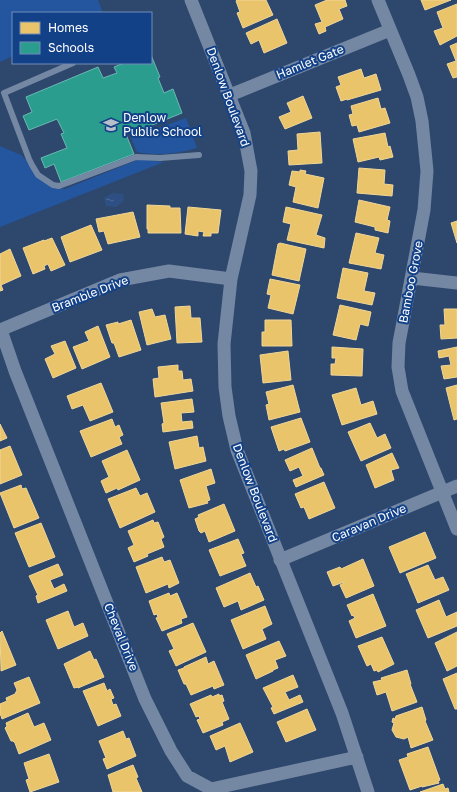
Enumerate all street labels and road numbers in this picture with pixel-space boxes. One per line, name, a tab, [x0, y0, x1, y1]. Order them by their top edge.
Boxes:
street label: Hamlet Gate	[274, 41, 346, 82]
street label: Denlow Boulevard	[204, 45, 253, 148]
street label: Bamboo Grove	[395, 239, 426, 324]
street label: Bramble Drive	[49, 272, 130, 315]
street label: Denlow Boulevard	[230, 441, 281, 544]
street label: Caravan Drive	[329, 500, 408, 545]
street label: Cheval Drive	[101, 601, 142, 673]

